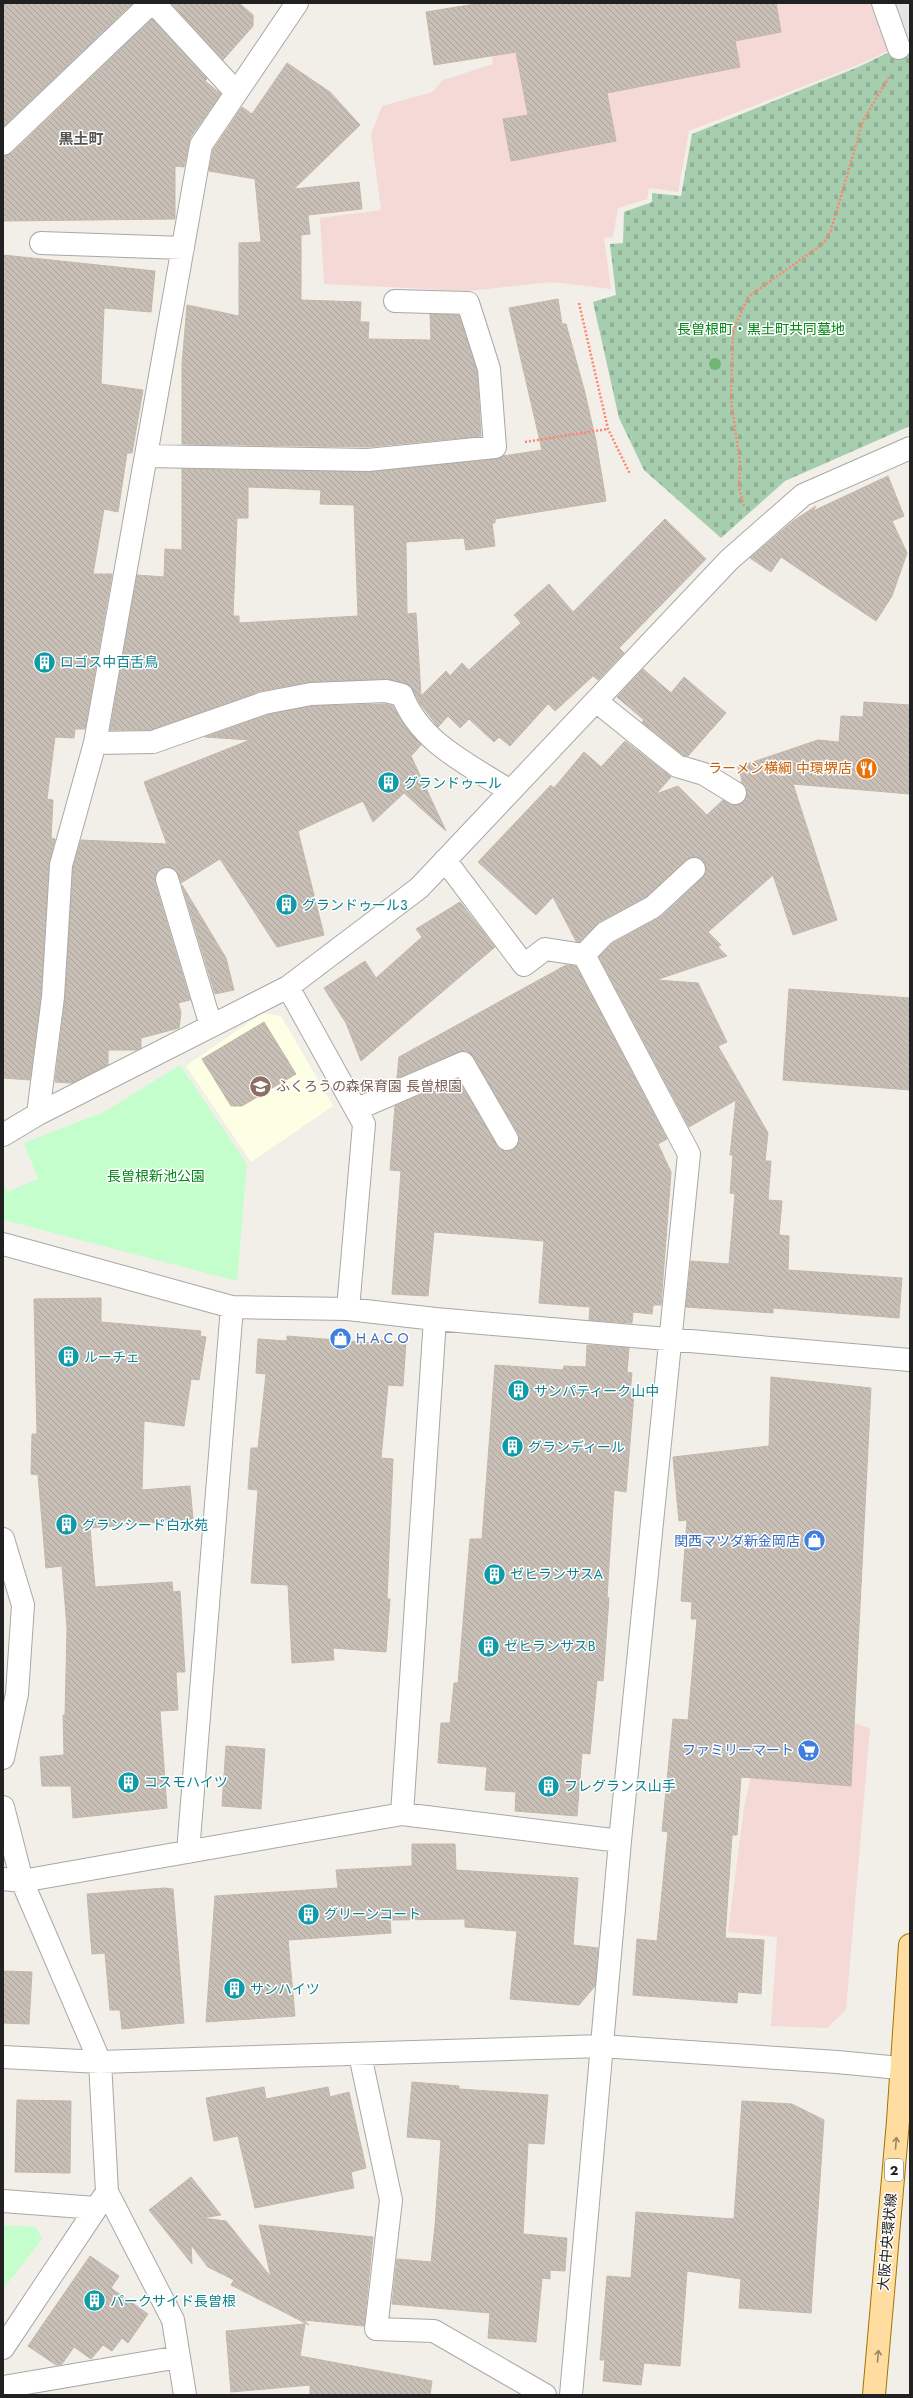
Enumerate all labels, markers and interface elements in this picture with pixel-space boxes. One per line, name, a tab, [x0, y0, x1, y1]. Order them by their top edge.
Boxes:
district label: 黒土町	[58, 128, 104, 150]
park label: 長曽根町・黒土町共同墓地	[677, 319, 845, 339]
building icon: ロゴス中百舌鳥	[32, 649, 58, 675]
place label: ロゴス中百舌鳥	[60, 652, 158, 672]
restaurant icon: ラーメン横綱 中環堺店	[854, 755, 880, 781]
place label: ラーメン横綱 中環堺店	[708, 758, 852, 778]
building icon: グランドゥール	[376, 770, 402, 796]
place label: グランドゥール	[404, 773, 502, 793]
building icon: グランドゥール3	[274, 892, 300, 918]
place label: グランドゥール3	[302, 895, 408, 915]
school or university icon: ふくろうの森保育園 長曽根園	[247, 1073, 273, 1099]
place label: ふくろうの森保育園 長曽根園	[276, 1076, 462, 1096]
park label: 長曽根新池公園	[107, 1166, 205, 1186]
shop icon: H A C O	[327, 1325, 353, 1351]
place label: H A C O	[356, 1328, 409, 1348]
building icon: ルーチェ	[56, 1344, 82, 1370]
place label: ルーチェ	[84, 1347, 140, 1367]
building icon: サンパティーク山中	[505, 1378, 531, 1404]
place label: サンパティーク山中	[534, 1381, 659, 1401]
building icon: グランディール	[500, 1434, 526, 1460]
place label: グランディール	[528, 1437, 625, 1457]
building icon: グランシード白水苑	[53, 1512, 79, 1538]
place label: グランシード白水苑	[82, 1515, 208, 1535]
shop icon: 関西マツダ新金岡店	[802, 1528, 828, 1554]
place label: 関西マツダ新金岡店	[674, 1531, 800, 1551]
building icon: ゼヒランサスA	[482, 1561, 508, 1587]
place label: ゼヒランサスA	[510, 1564, 604, 1584]
building icon: ゼヒランサスB	[476, 1633, 502, 1659]
place label: ゼヒランサスB	[504, 1636, 596, 1656]
supermarket icon: ファミリーマート	[796, 1737, 822, 1763]
place label: ファミリーマート	[682, 1740, 794, 1760]
building icon: コスモハイツ	[116, 1769, 142, 1795]
place label: コスモハイツ	[144, 1772, 228, 1792]
building icon: フレグランス山手	[535, 1773, 561, 1799]
place label: フレグランス山手	[564, 1776, 676, 1796]
building icon: グリーンコート	[296, 1901, 322, 1927]
place label: グリーンコート	[324, 1904, 421, 1924]
building icon: サンハイツ	[222, 1976, 248, 2002]
place label: サンハイツ	[250, 1979, 320, 1999]
one-way arrow	[892, 2137, 900, 2150]
road number: 2	[885, 2159, 903, 2181]
street label: 大阪中央環状線	[873, 2192, 901, 2292]
building icon: パークサイド長曽根	[81, 2288, 107, 2314]
place label: パークサイド長曽根	[110, 2291, 236, 2311]
one-way arrow	[874, 2350, 881, 2363]

